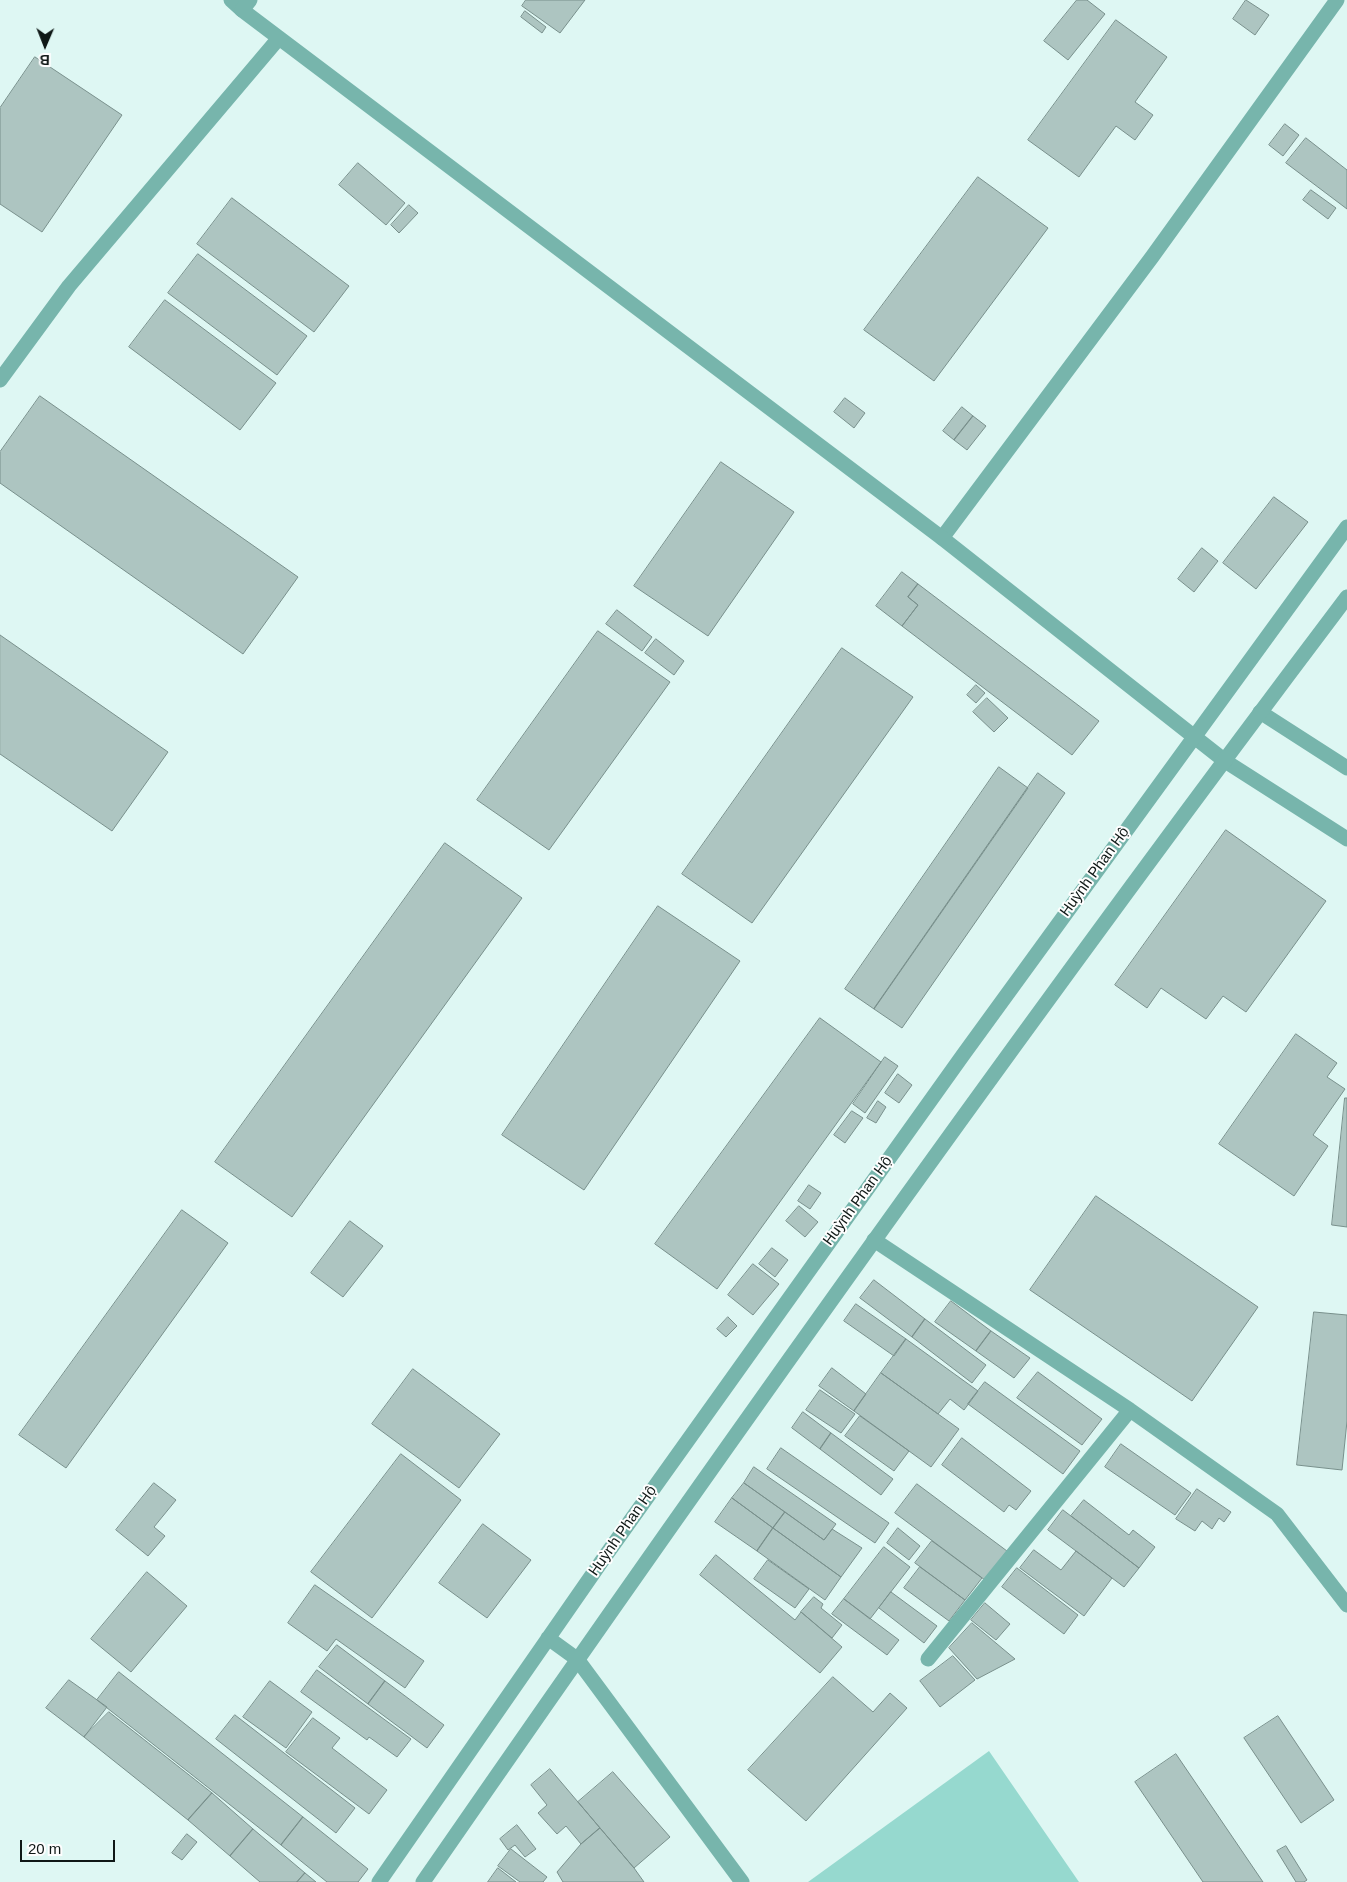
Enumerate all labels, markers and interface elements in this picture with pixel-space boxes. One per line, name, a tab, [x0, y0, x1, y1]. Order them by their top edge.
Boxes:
north arrow	[20, 20, 70, 70]
text: B	[40, 52, 50, 68]
street label: Huỳnh Phan Hộ	[1057, 824, 1133, 920]
street label: Huỳnh Phan Hộ	[820, 1153, 896, 1249]
street label: Huỳnh Phan Hộ	[585, 1482, 661, 1580]
scale bar	[22, 1830, 118, 1862]
text: 20 m	[28, 1840, 61, 1857]

